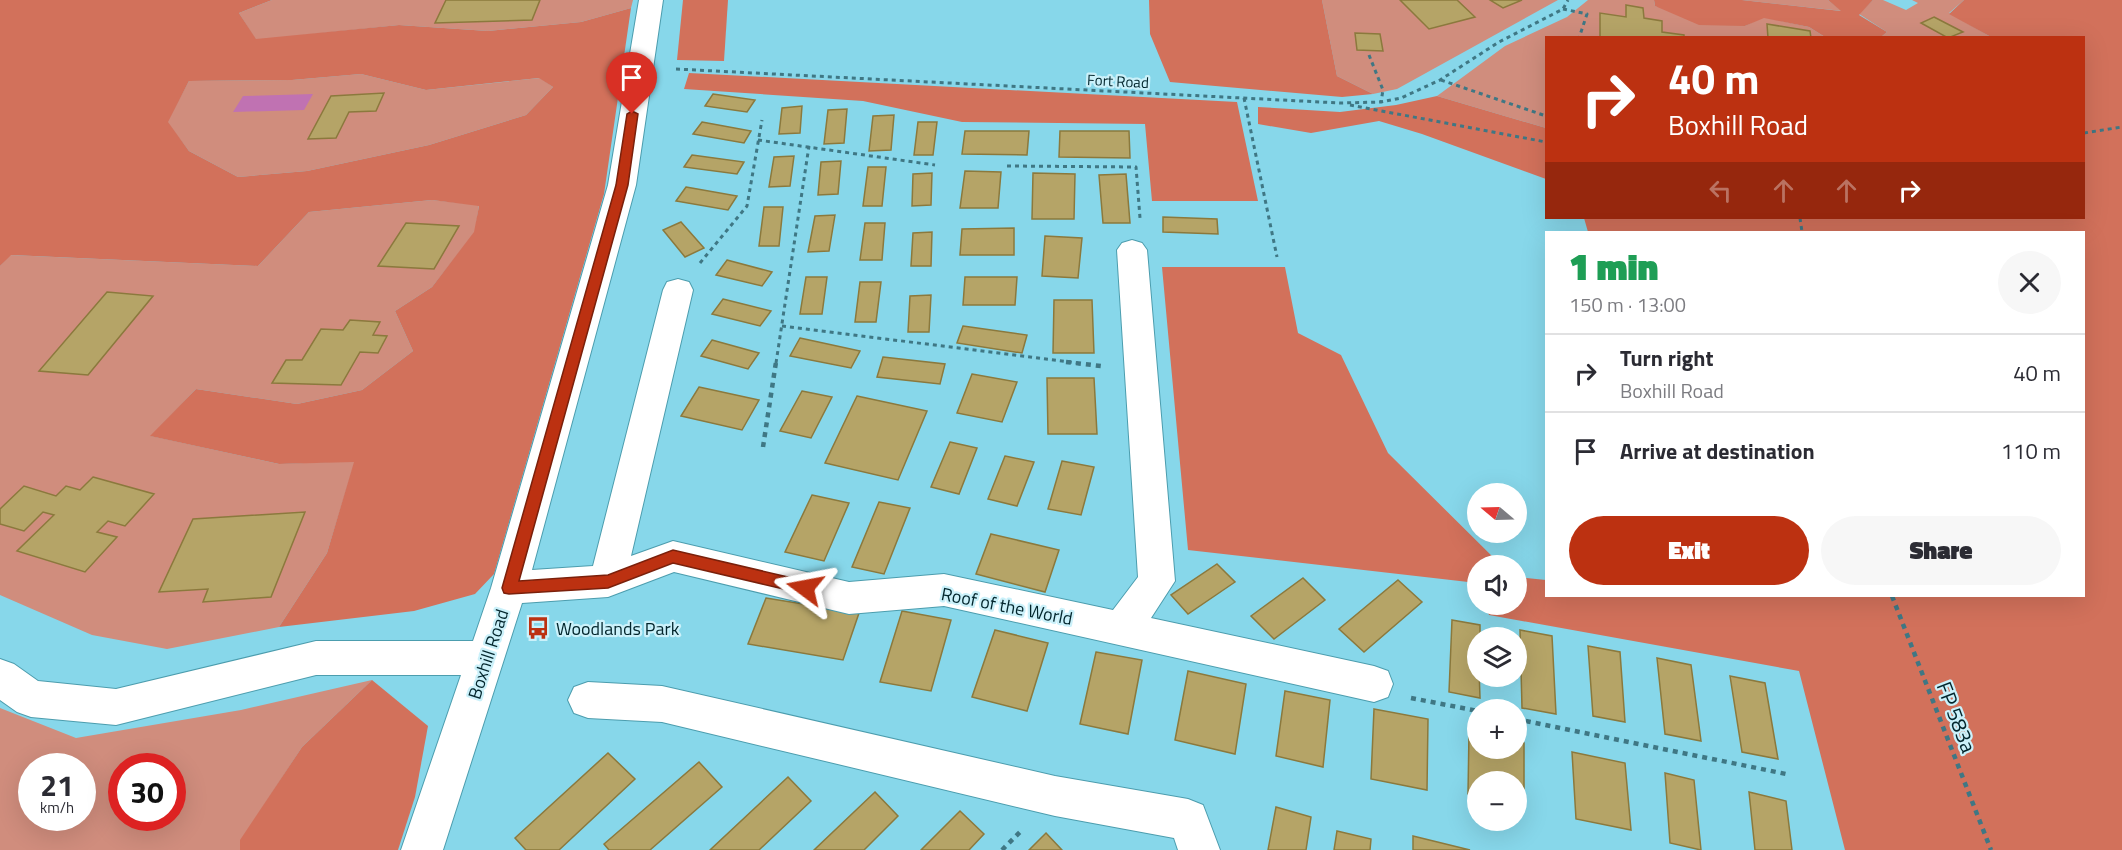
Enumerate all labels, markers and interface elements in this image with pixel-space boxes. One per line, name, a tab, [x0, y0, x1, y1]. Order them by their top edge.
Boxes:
text: 40 m	[1668, 46, 1760, 110]
pin	[606, 52, 657, 114]
icon: right	[1569, 60, 1647, 138]
icon: arrive	[615, 61, 648, 94]
street label: Fort Road	[1087, 68, 1149, 94]
text: Boxhill Road	[1668, 104, 1808, 145]
icon: left	[1704, 174, 1737, 207]
icon: ahead	[1767, 174, 1800, 207]
icon: ahead	[1830, 174, 1863, 207]
icon: right	[1893, 174, 1926, 207]
text: 1 min	[1569, 239, 1658, 294]
button: close	[1998, 251, 2061, 314]
text: 150 m · 13:00	[1569, 289, 1686, 320]
text: Turn right	[1620, 341, 1714, 375]
text: 40 m	[2013, 356, 2061, 390]
icon: right	[1569, 357, 1602, 390]
text: Boxhill Road	[1620, 375, 1724, 406]
text: Arrive at destination	[1620, 434, 1815, 468]
text: 110 m	[2001, 434, 2061, 468]
icon: arrive	[1569, 435, 1602, 468]
north arrow	[1467, 483, 1527, 543]
map controls	[1467, 483, 1527, 831]
button: Exit	[1569, 516, 1809, 585]
button: Share	[1821, 516, 2061, 585]
button: sound	[1467, 555, 1527, 615]
position arrow	[773, 556, 837, 620]
street label: Roof of the World	[939, 580, 1075, 632]
street label: Boxhill Road	[461, 605, 515, 703]
bus stop icon: Woodlands Park	[525, 615, 551, 641]
place label: Woodlands Park	[556, 615, 680, 642]
button: layers	[1467, 627, 1527, 687]
street label: FP 583a	[1929, 677, 1985, 758]
button: +	[1467, 699, 1527, 759]
speed limit sign: 30	[108, 753, 186, 831]
text: 21	[40, 762, 74, 808]
button: −	[1467, 771, 1527, 831]
text: km/h	[40, 796, 74, 819]

